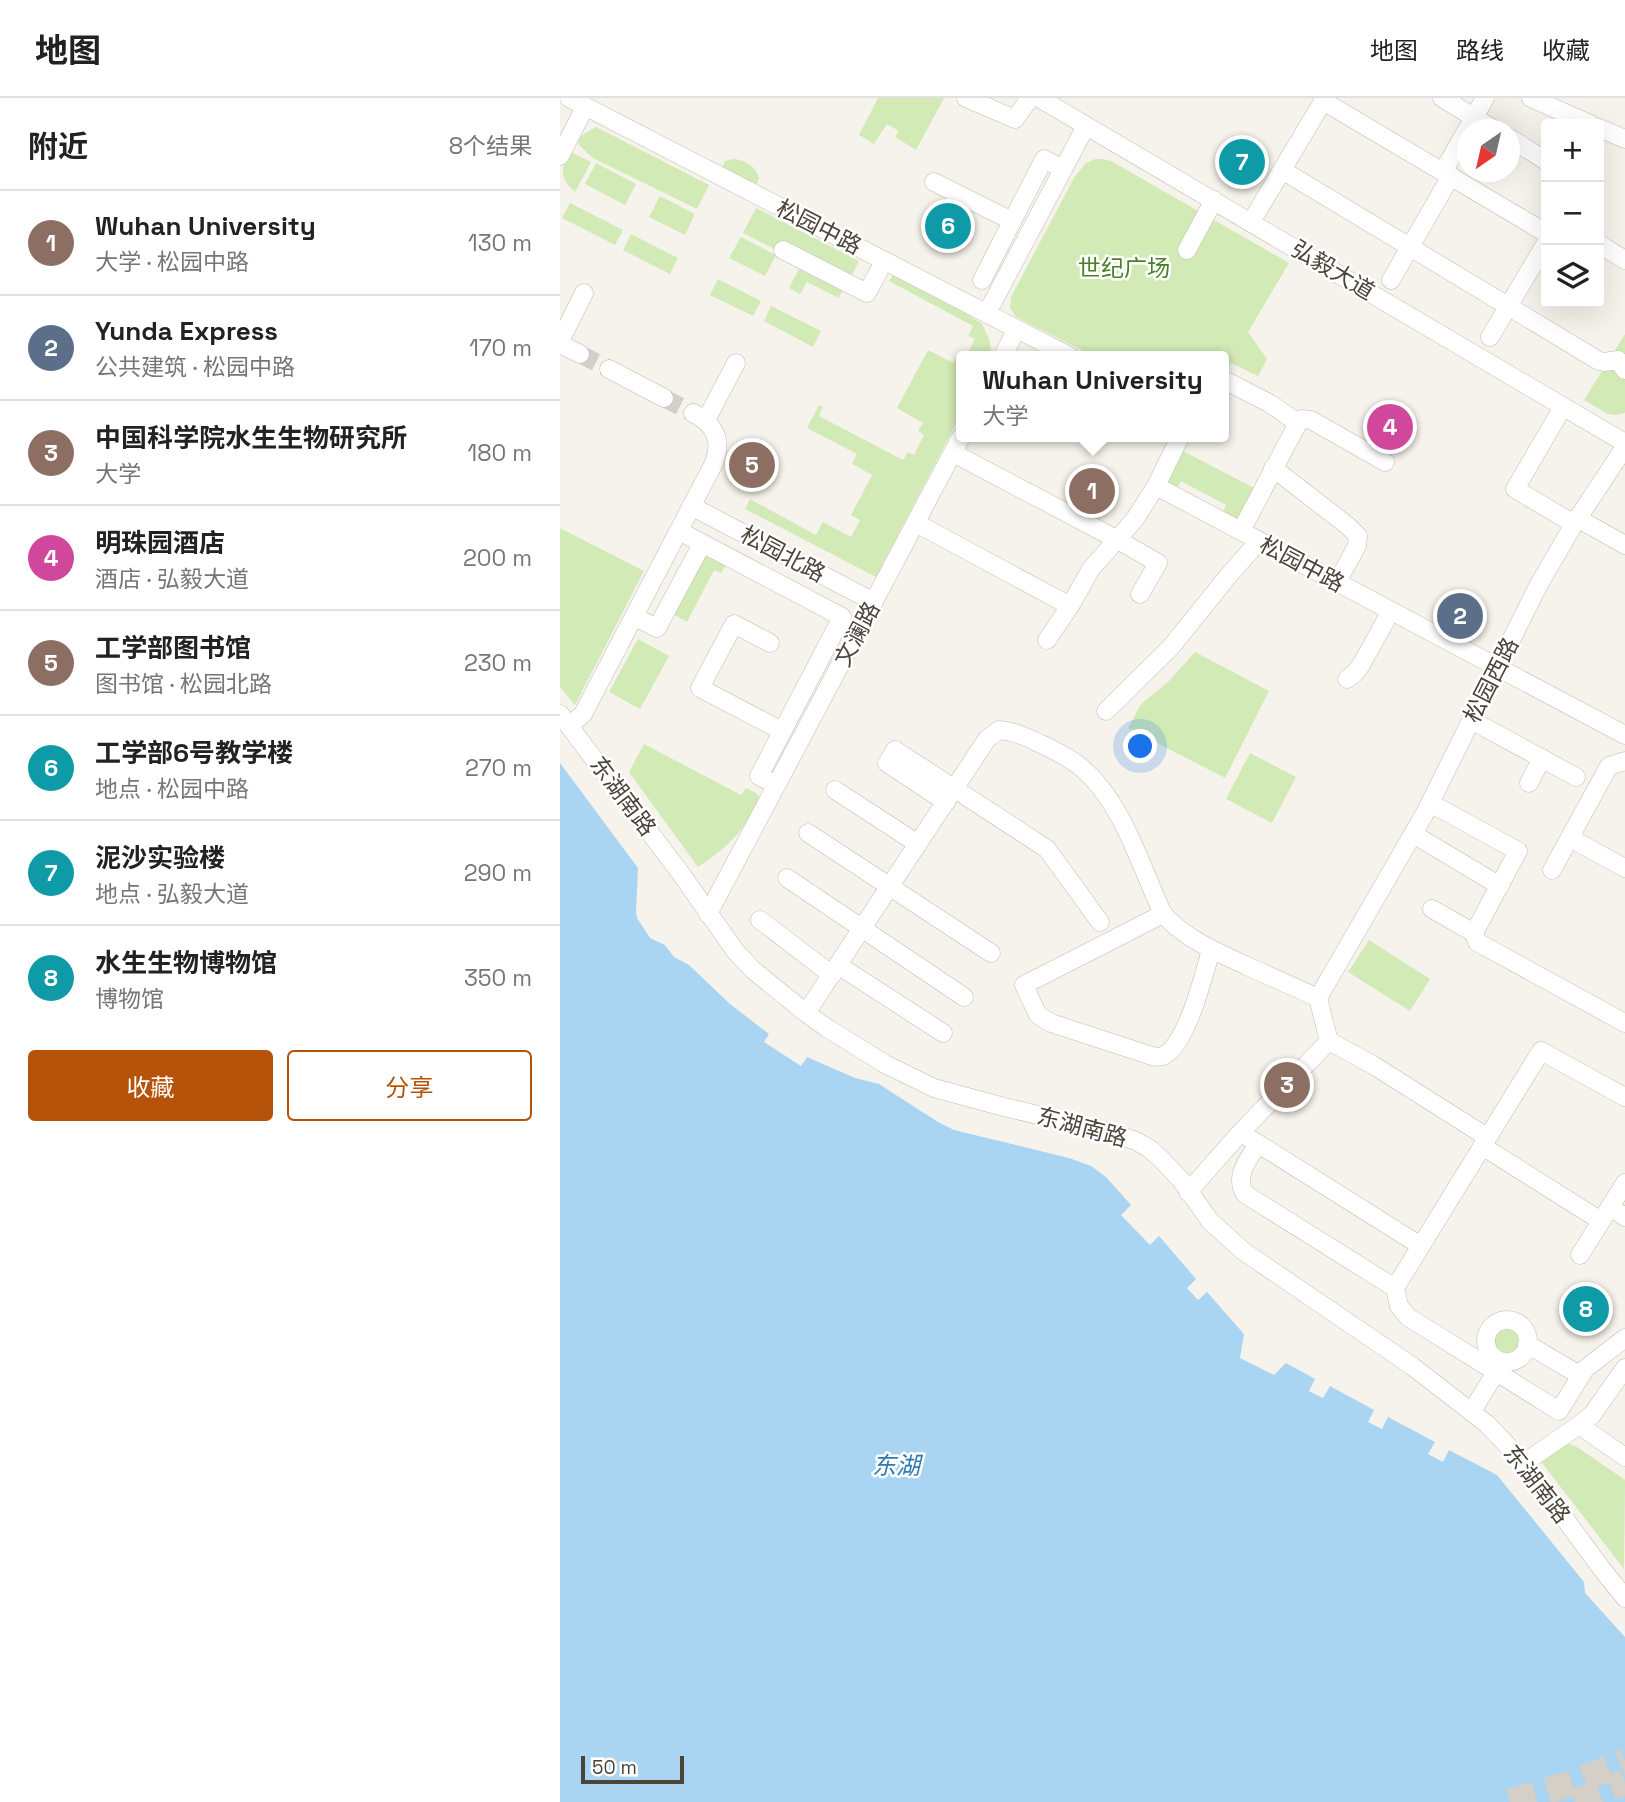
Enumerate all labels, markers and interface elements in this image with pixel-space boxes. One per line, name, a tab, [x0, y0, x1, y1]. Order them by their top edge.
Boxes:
text: 地图	[35, 30, 101, 72]
text: 地图	[1370, 35, 1418, 66]
text: 路线	[1456, 35, 1504, 66]
text: 收藏	[1542, 35, 1590, 66]
north arrow	[1457, 119, 1520, 182]
map controls	[1541, 119, 1604, 308]
button: +	[1541, 119, 1604, 182]
text: 附近	[28, 127, 88, 166]
text: 8个结果	[449, 131, 532, 161]
pin: 7	[1219, 136, 1265, 188]
button: −	[1541, 182, 1604, 245]
street label: 松园中路	[771, 193, 867, 261]
pin: 6	[925, 200, 971, 252]
text: Wuhan University	[95, 209, 316, 243]
text: 1	[46, 228, 56, 258]
text: 130 m	[468, 228, 532, 258]
street label: 弘毅大道	[1286, 233, 1380, 307]
button: layers	[1541, 245, 1604, 308]
text: 大学 · 松园中路	[95, 247, 249, 277]
park label: 世纪广场	[1078, 253, 1170, 283]
text: Yunda Express	[95, 314, 278, 348]
text: 2	[44, 333, 58, 363]
text: 170 m	[469, 333, 532, 363]
popup	[956, 351, 1229, 442]
text: 公共建筑 · 松园中路	[95, 352, 295, 382]
text: Wuhan University	[982, 363, 1203, 397]
text: 大学	[982, 401, 1028, 431]
pin: 4	[1367, 401, 1413, 453]
text: 中国科学院水生生物研究所	[95, 421, 407, 455]
text: 3	[44, 438, 58, 468]
text: 180 m	[468, 438, 532, 468]
pin: 5	[729, 439, 775, 491]
text: 大学	[95, 459, 141, 489]
pin: 1	[1069, 465, 1115, 517]
street label: 松园北路	[735, 519, 831, 589]
text: 明珠园酒店	[95, 526, 225, 560]
street label: 松园中路	[1254, 529, 1350, 599]
text: 4	[44, 543, 58, 573]
text: 200 m	[463, 543, 532, 573]
text: 酒店 · 弘毅大道	[95, 564, 249, 594]
pin: 2	[1437, 590, 1483, 642]
street label: 文澜路	[828, 596, 886, 672]
text: 工学部图书馆	[95, 631, 251, 665]
street label: 松园西路	[1457, 632, 1525, 728]
text: 5	[44, 648, 58, 678]
text: 230 m	[464, 648, 532, 678]
text: 图书馆 · 松园北路	[95, 669, 272, 699]
your location	[1123, 729, 1157, 763]
text: 工学部6号教学楼	[95, 736, 293, 770]
street label: 东湖南路	[583, 750, 663, 842]
text: 6	[44, 753, 58, 783]
text: 270 m	[465, 753, 532, 783]
text: 地点 · 松园中路	[95, 774, 249, 804]
text: 泥沙实验楼	[95, 841, 225, 875]
text: 7	[45, 858, 57, 888]
text: 290 m	[464, 858, 532, 888]
text: 地点 · 弘毅大道	[95, 879, 249, 909]
text: 水生生物博物馆	[95, 946, 277, 980]
text: 8	[44, 963, 58, 993]
text: 350 m	[464, 963, 532, 993]
text: 博物馆	[95, 984, 164, 1014]
button: 收藏	[28, 1050, 273, 1121]
button: 分享	[287, 1050, 532, 1121]
pin: 3	[1264, 1059, 1310, 1111]
street label: 东湖南路	[1034, 1101, 1130, 1153]
pin: 8	[1563, 1283, 1609, 1335]
street label: 东湖南路	[1497, 1439, 1577, 1529]
water label: 东湖	[872, 1450, 924, 1481]
scale bar	[581, 1753, 684, 1785]
text: 50 m	[592, 1755, 637, 1780]

